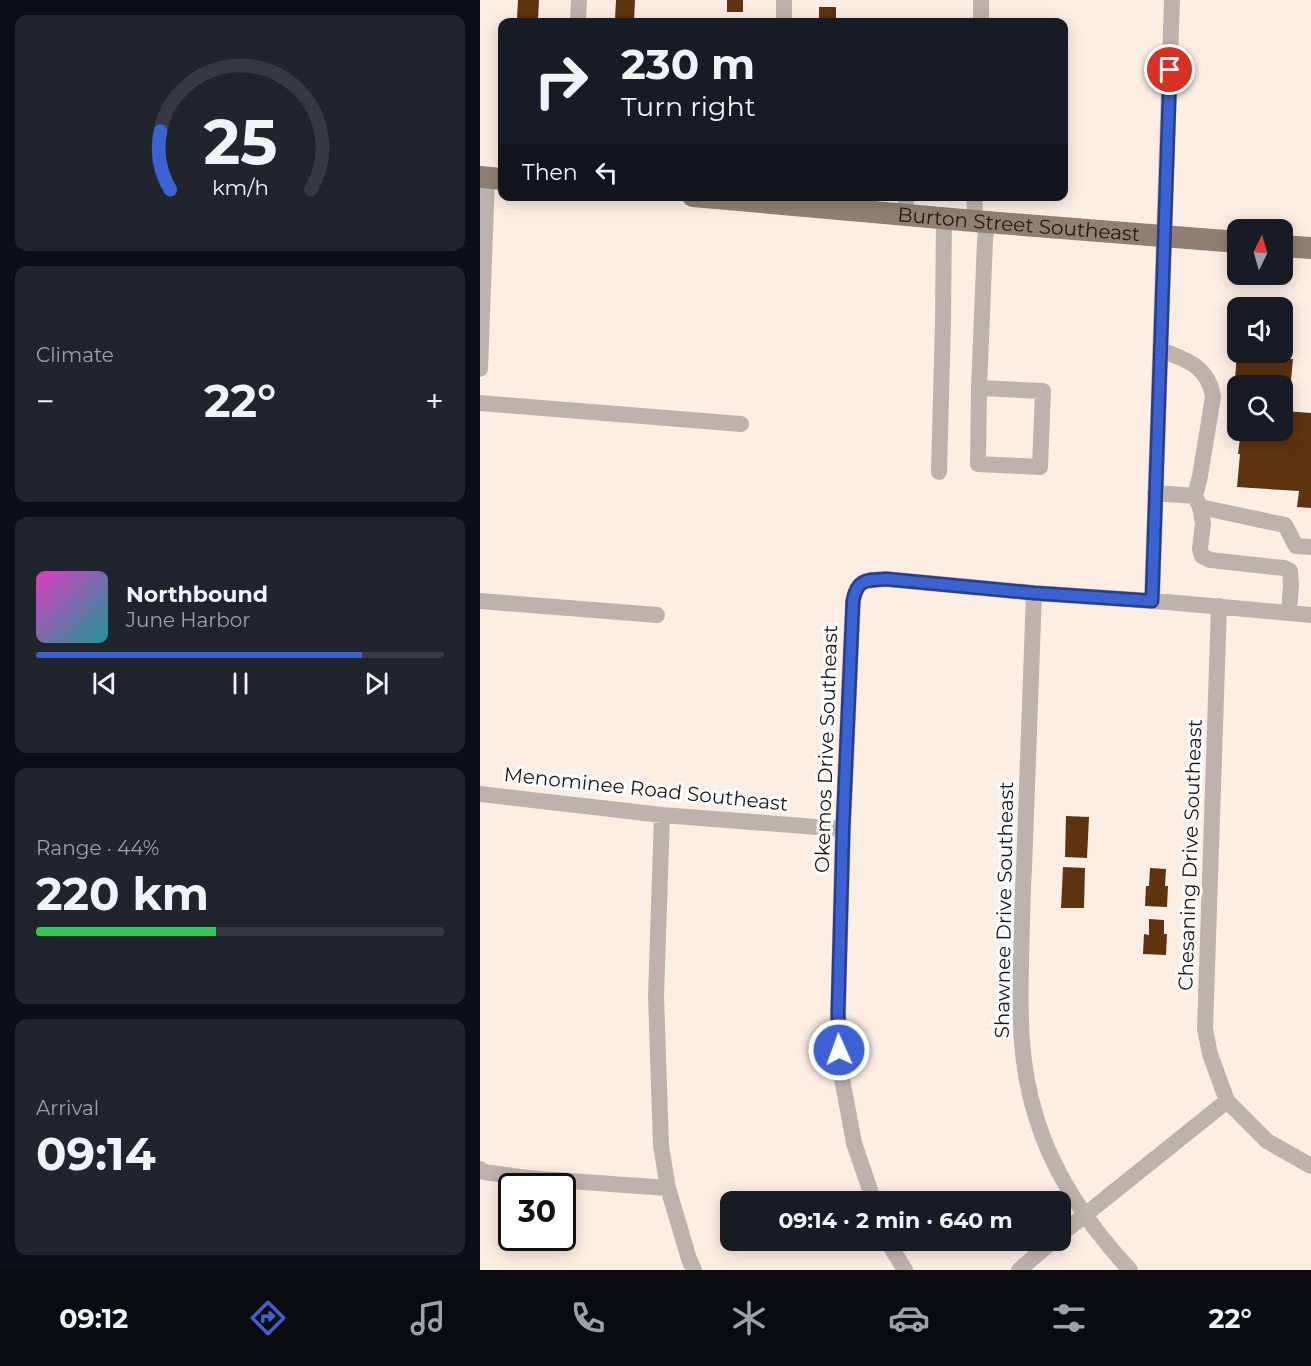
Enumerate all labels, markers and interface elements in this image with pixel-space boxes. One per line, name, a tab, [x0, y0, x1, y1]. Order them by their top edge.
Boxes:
text: 230 m	[621, 38, 755, 90]
icon: right	[522, 42, 600, 120]
pin	[1144, 44, 1195, 95]
icon: arrive	[1153, 53, 1186, 86]
text: Turn right	[621, 90, 756, 123]
text: 25	[203, 104, 277, 180]
icon: left	[590, 156, 623, 189]
text: Then	[522, 159, 578, 186]
text: km/h	[211, 174, 269, 200]
street label: Burton Street Southeast	[897, 202, 1141, 246]
north arrow	[1227, 219, 1293, 285]
map controls	[1227, 219, 1293, 441]
button: sound	[1227, 297, 1293, 363]
text: Climate	[36, 343, 114, 367]
text: 22°	[204, 373, 276, 428]
button: search	[1227, 375, 1293, 441]
text: −	[36, 381, 55, 421]
text: +	[425, 381, 444, 421]
text: Northbound	[126, 581, 268, 608]
text: June Harbor	[126, 608, 250, 632]
street label: Okemos Drive Southeast	[810, 625, 842, 873]
icon: previous	[88, 667, 121, 700]
icon: pause	[224, 667, 257, 700]
icon: next	[360, 667, 393, 700]
street label: Chesaning Drive Southeast	[1173, 719, 1207, 991]
street label: Menominee Road Southeast	[503, 762, 789, 816]
street label: Shawnee Drive Southeast	[990, 781, 1018, 1039]
text: Range · 44%	[36, 836, 159, 860]
text: 220 km	[36, 866, 209, 921]
position arrow	[807, 1018, 871, 1082]
text: Arrival	[36, 1096, 99, 1120]
text: 09:14	[36, 1126, 156, 1181]
speed limit sign: 30	[498, 1173, 576, 1251]
text: 09:14 · 2 min · 640 m	[778, 1207, 1013, 1234]
icon: directions	[247, 1297, 289, 1339]
icon: music	[407, 1297, 449, 1339]
icon: phone	[567, 1297, 609, 1339]
icon: climate	[728, 1297, 770, 1339]
icon: car	[888, 1297, 930, 1339]
icon: filters	[1048, 1297, 1090, 1339]
text: 09:12	[59, 1302, 128, 1335]
text: 22°	[1209, 1302, 1252, 1335]

